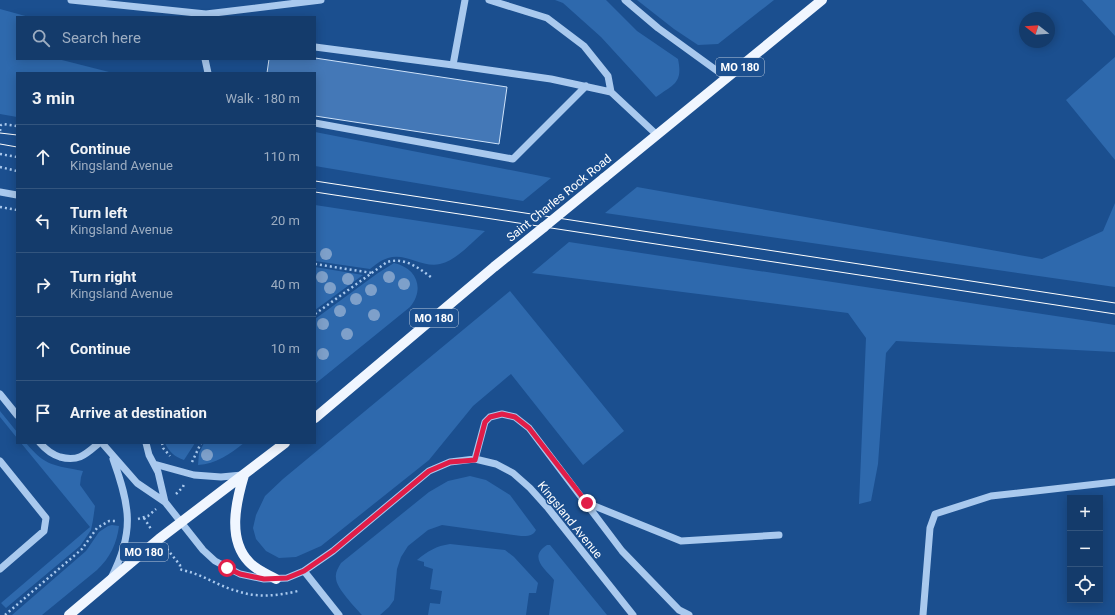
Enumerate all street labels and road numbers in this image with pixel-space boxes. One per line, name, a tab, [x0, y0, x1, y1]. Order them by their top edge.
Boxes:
road number: MO 180	[716, 58, 764, 76]
street label: Saint Charles Rock Road	[504, 151, 614, 245]
road number: MO 180	[410, 309, 458, 327]
street label: Kingsland Avenue	[535, 479, 605, 561]
road number: MO 180	[120, 543, 168, 561]

